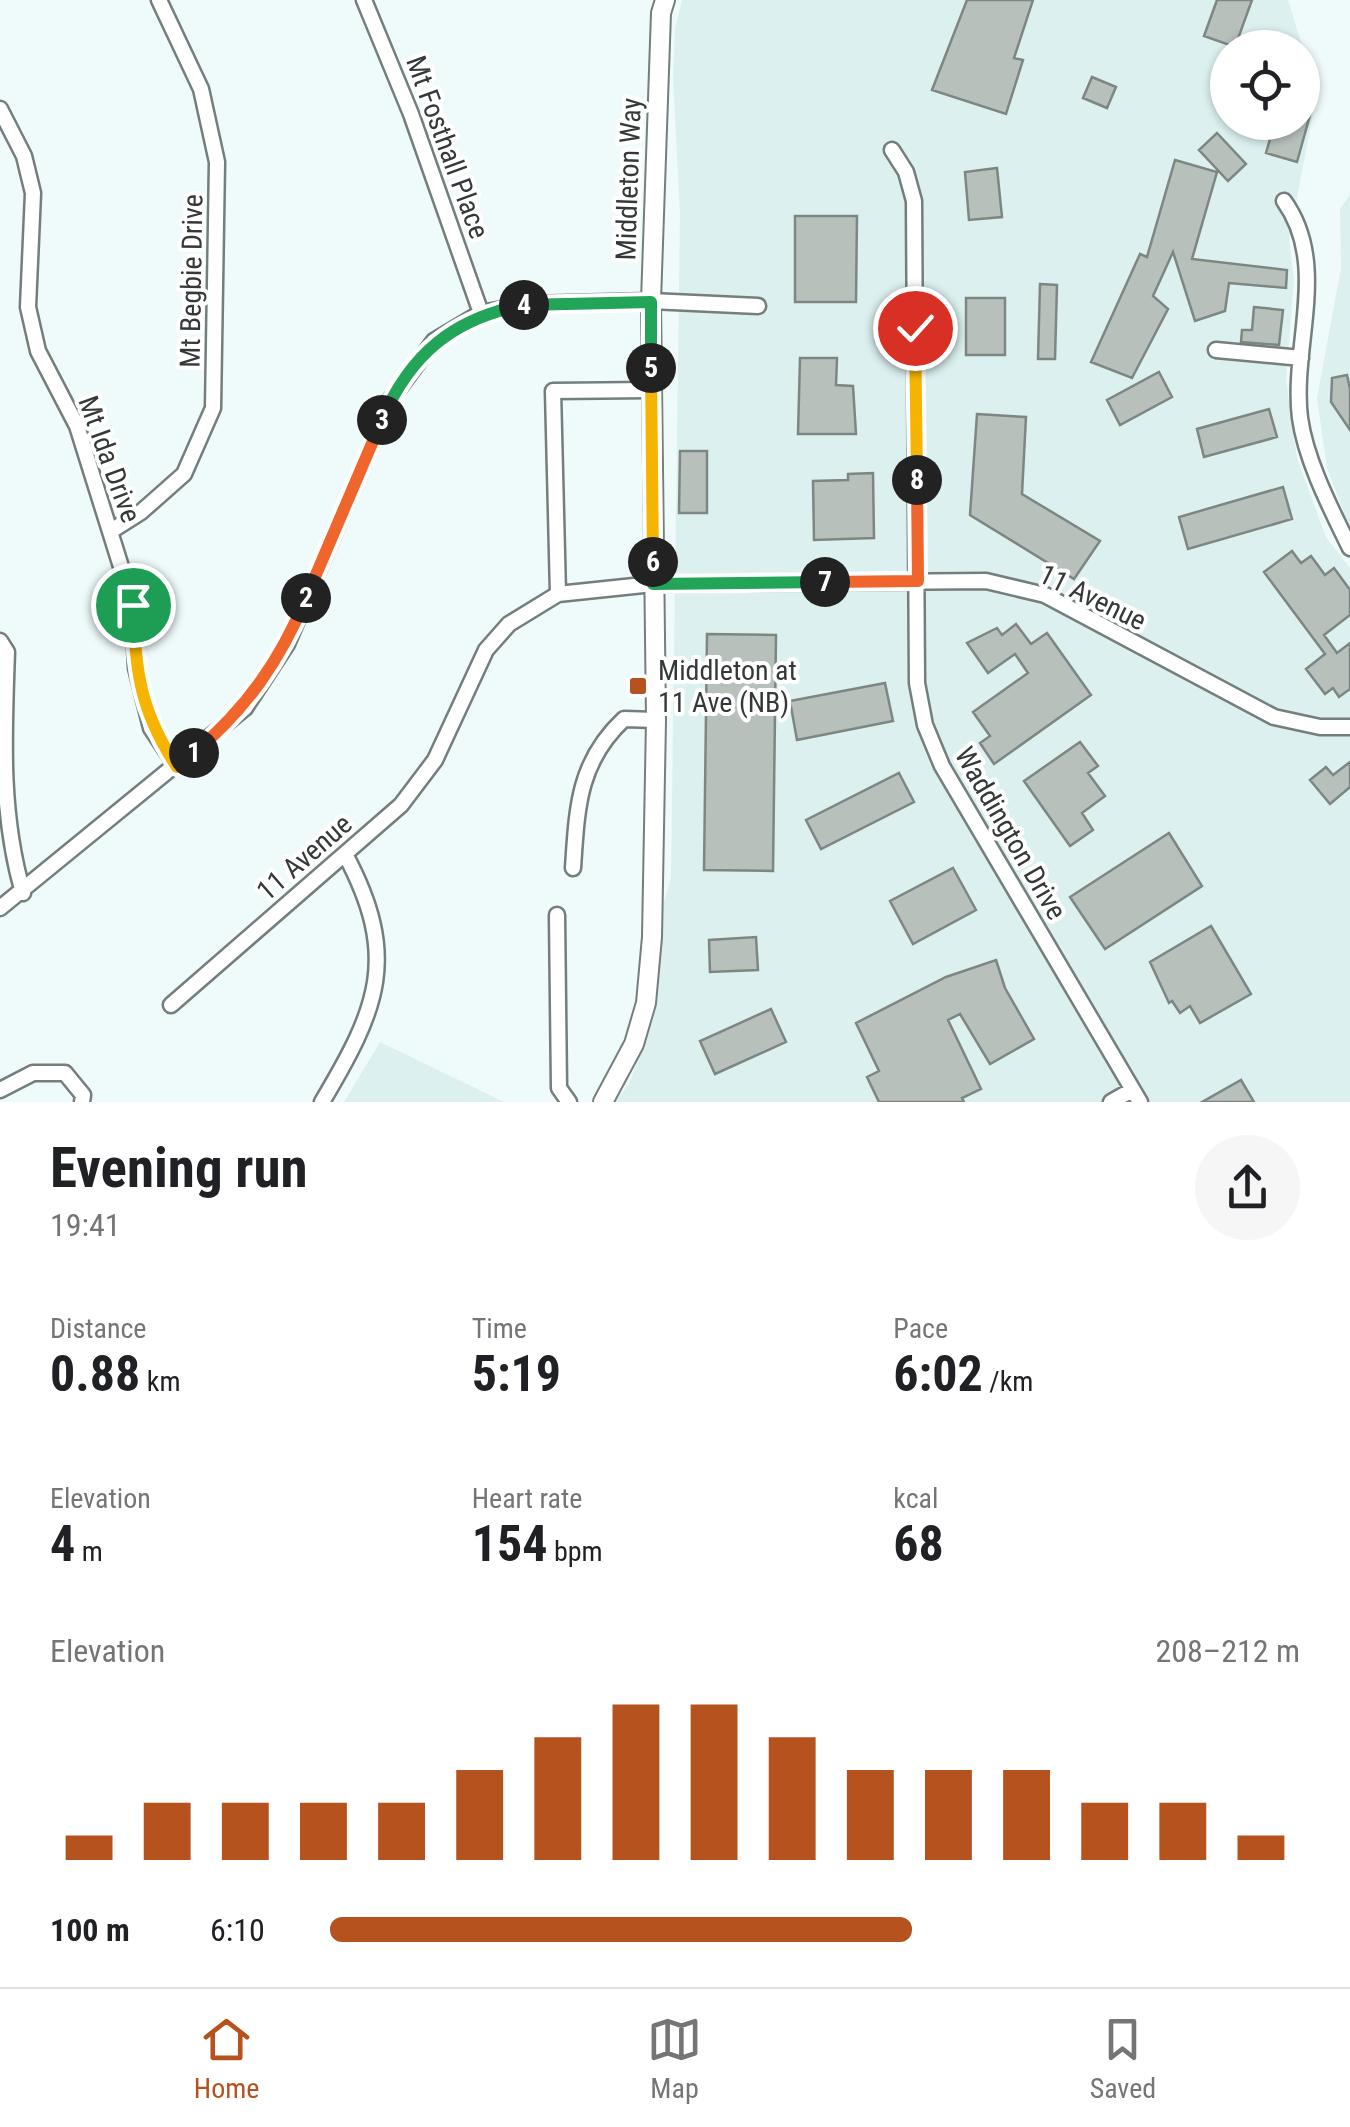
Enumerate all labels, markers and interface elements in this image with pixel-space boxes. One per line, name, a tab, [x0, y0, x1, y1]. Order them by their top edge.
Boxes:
map controls	[1210, 30, 1320, 140]
button: locate	[1210, 30, 1320, 140]
street label: Mt Fosthall Place	[399, 51, 496, 243]
street label: Middleton Way	[609, 97, 648, 261]
street label: Mt Begbie Drive	[173, 194, 210, 368]
pin: 4	[499, 280, 549, 330]
pin	[873, 286, 958, 371]
text: 4	[517, 288, 531, 321]
icon: check	[888, 301, 943, 356]
pin: 5	[626, 343, 676, 393]
text: 5	[644, 351, 658, 384]
street label: Mt Ida Drive	[71, 391, 148, 527]
pin: 3	[357, 395, 407, 445]
text: 3	[375, 403, 389, 436]
pin: 8	[892, 455, 942, 505]
text: 8	[910, 463, 924, 496]
pin: 6	[628, 537, 678, 587]
text: 6	[646, 545, 660, 578]
pin: 7	[800, 557, 850, 607]
street label: 11 Avenue	[1034, 557, 1152, 637]
pin	[91, 563, 176, 648]
text: 7	[818, 565, 832, 598]
pin: 2	[281, 573, 331, 623]
icon: arrive	[106, 578, 161, 633]
text: 2	[299, 581, 313, 614]
place label: Middleton at 11 Ave (NB)	[658, 654, 797, 719]
marker: Middleton at 11 Ave (NB)	[627, 675, 649, 697]
pin: 1	[169, 728, 219, 778]
text: 1	[187, 736, 201, 769]
street label: Waddington Drive	[948, 741, 1073, 925]
street label: 11 Avenue	[250, 807, 358, 907]
button: share	[1195, 1135, 1300, 1240]
text: Evening run	[50, 1136, 308, 1200]
text: 19:41	[50, 1206, 121, 1244]
text: Distance	[50, 1312, 147, 1345]
text: Time	[472, 1312, 527, 1345]
text: Pace	[893, 1312, 948, 1345]
text: 0.88	[50, 1345, 140, 1403]
text: 5:19	[472, 1345, 561, 1403]
text: 6:02	[893, 1345, 983, 1403]
text: km	[140, 1365, 180, 1398]
text: /km	[983, 1365, 1033, 1398]
text: Elevation	[50, 1482, 151, 1515]
text: Heart rate	[472, 1482, 582, 1515]
text: kcal	[893, 1482, 938, 1515]
text: 4	[50, 1515, 75, 1573]
text: 154	[472, 1515, 547, 1573]
text: 68	[893, 1515, 944, 1573]
text: m	[75, 1535, 103, 1568]
text: bpm	[547, 1535, 603, 1568]
text: Elevation	[50, 1632, 165, 1670]
text: 208–212 m	[1155, 1632, 1300, 1670]
text: 100 m	[50, 1911, 130, 1949]
text: 6:10	[210, 1911, 265, 1949]
tab: Home	[194, 2012, 259, 2105]
tab: Map	[647, 2012, 702, 2105]
tab: Saved	[1090, 2012, 1156, 2105]

